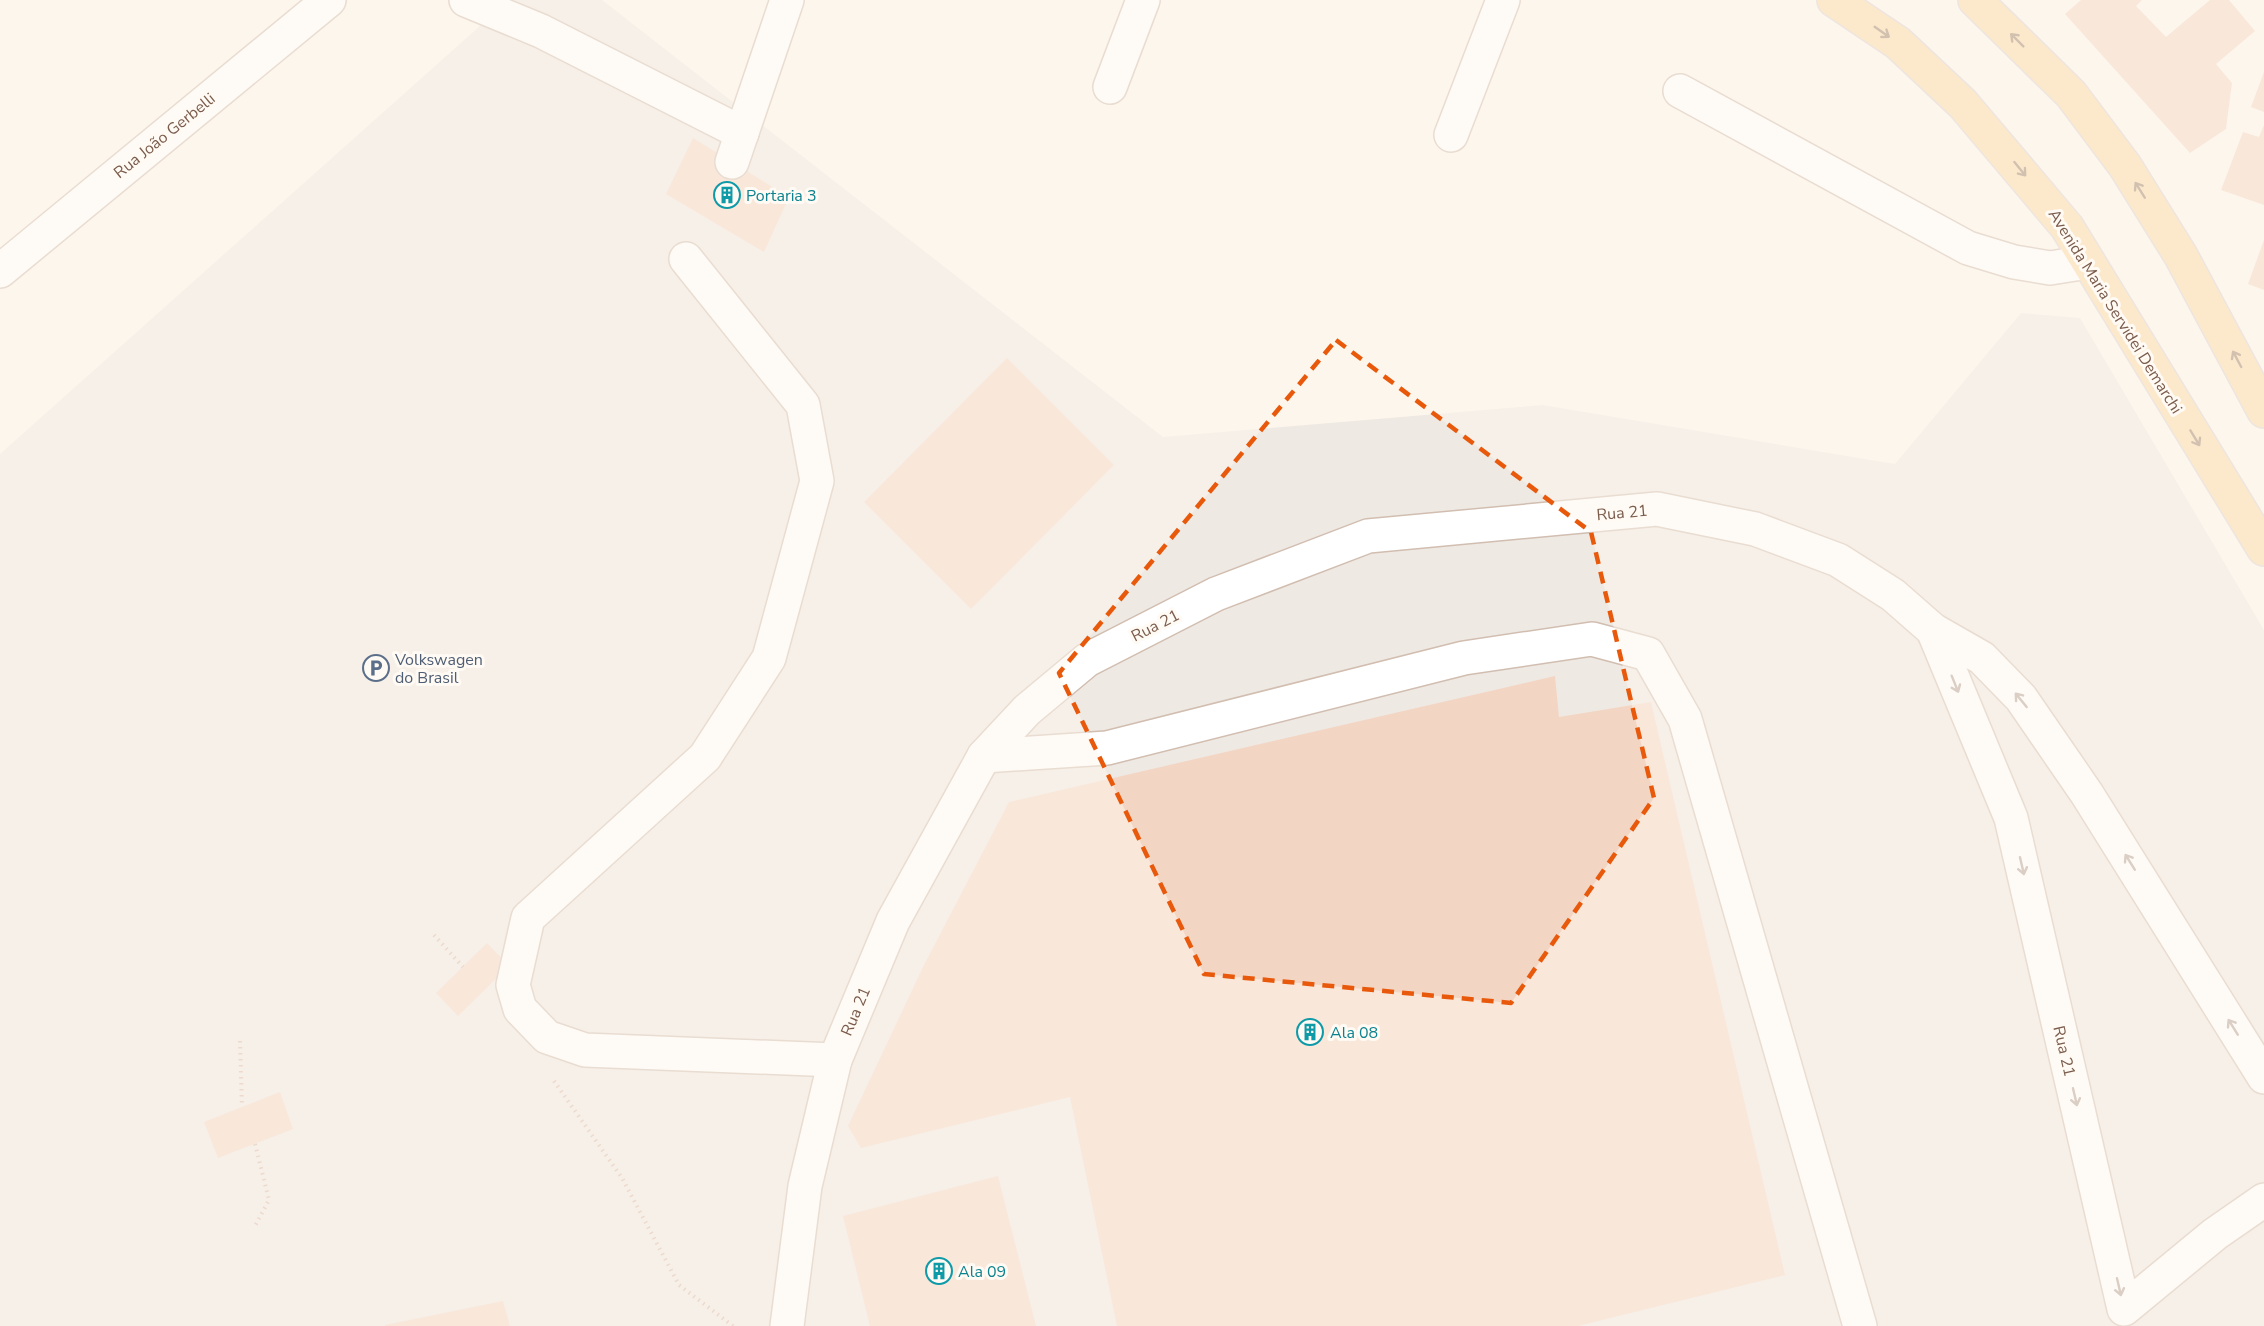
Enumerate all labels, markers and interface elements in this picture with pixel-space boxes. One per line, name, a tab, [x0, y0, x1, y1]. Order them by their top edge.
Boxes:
one-way arrow	[1874, 26, 1890, 38]
one-way arrow	[2009, 32, 2024, 47]
street label: Rua João Gerbelli	[109, 88, 220, 184]
one-way arrow	[2014, 161, 2027, 177]
building icon: Portaria 3	[712, 180, 742, 210]
one-way arrow	[2134, 182, 2146, 199]
place label: Portaria 3	[746, 185, 817, 207]
street label: Avenida Maria Servidei Demarchi	[2043, 205, 2187, 418]
one-way arrow	[2230, 350, 2242, 368]
one-way arrow	[2190, 429, 2202, 446]
street label: Rua 21	[1595, 500, 1649, 526]
street label: Rua 21	[1128, 604, 1183, 647]
place label: Volkswagen do Brasil	[394, 649, 483, 689]
parking icon: Volkswagen do Brasil	[361, 653, 391, 683]
one-way arrow	[1950, 674, 1961, 692]
one-way arrow	[2015, 692, 2028, 708]
one-way arrow	[2123, 854, 2135, 871]
one-way arrow	[2017, 856, 2028, 876]
street label: Rua 21	[836, 983, 876, 1039]
building icon: Ala 08	[1295, 1017, 1325, 1047]
one-way arrow	[2227, 1019, 2239, 1036]
place label: Ala 08	[1330, 1022, 1378, 1044]
street label: Rua 21	[2048, 1024, 2081, 1079]
one-way arrow	[2070, 1088, 2082, 1107]
building icon: Ala 09	[924, 1256, 954, 1286]
place label: Ala 09	[958, 1261, 1006, 1283]
one-way arrow	[2113, 1278, 2125, 1297]

